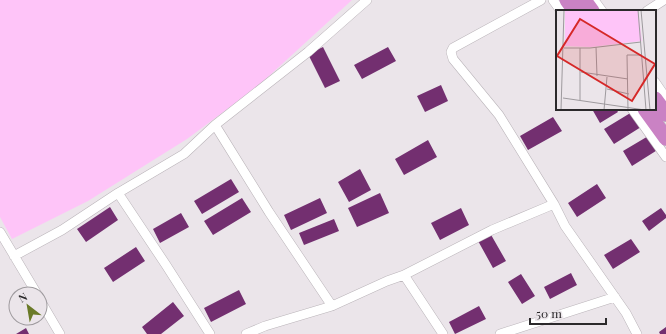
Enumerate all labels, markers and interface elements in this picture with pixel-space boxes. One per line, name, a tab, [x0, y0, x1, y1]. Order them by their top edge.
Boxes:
inset map	[556, 10, 656, 110]
north arrow	[8, 286, 48, 326]
text: N	[15, 288, 30, 305]
scale bar	[530, 300, 606, 326]
text: 50 m	[536, 305, 562, 321]

